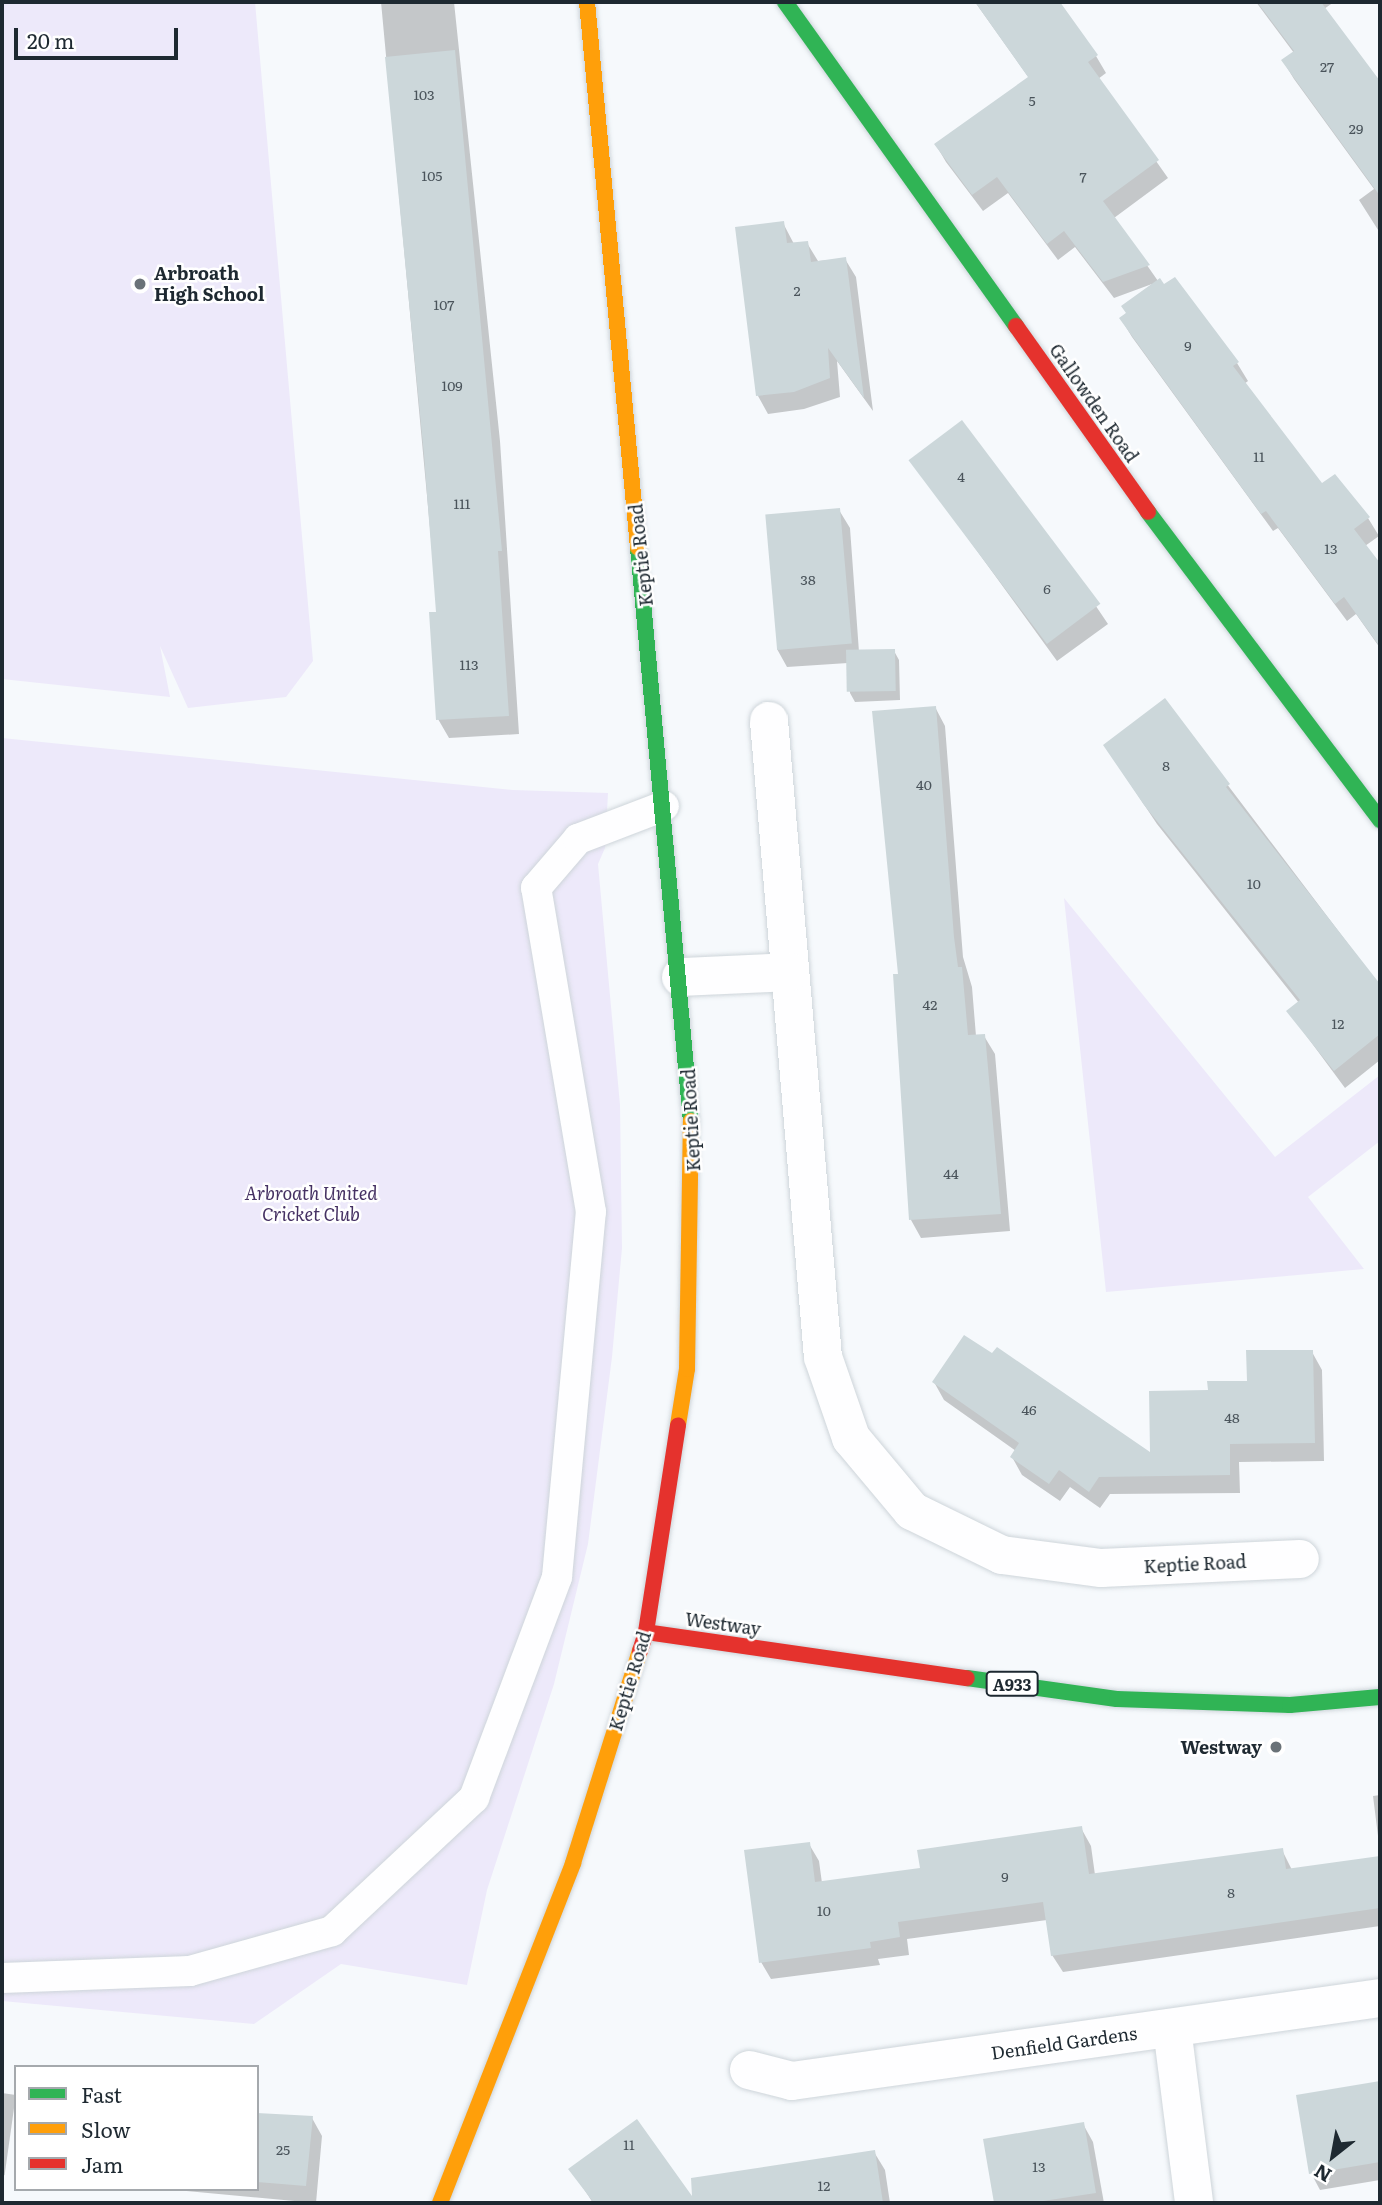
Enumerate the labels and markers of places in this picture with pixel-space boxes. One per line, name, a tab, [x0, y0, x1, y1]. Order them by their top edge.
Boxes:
place label: Arbroath High School	[154, 263, 264, 306]
marker: Arbroath High School	[132, 276, 148, 292]
place label: Westway	[1180, 1736, 1262, 1758]
marker: Westway	[1268, 1739, 1284, 1755]

